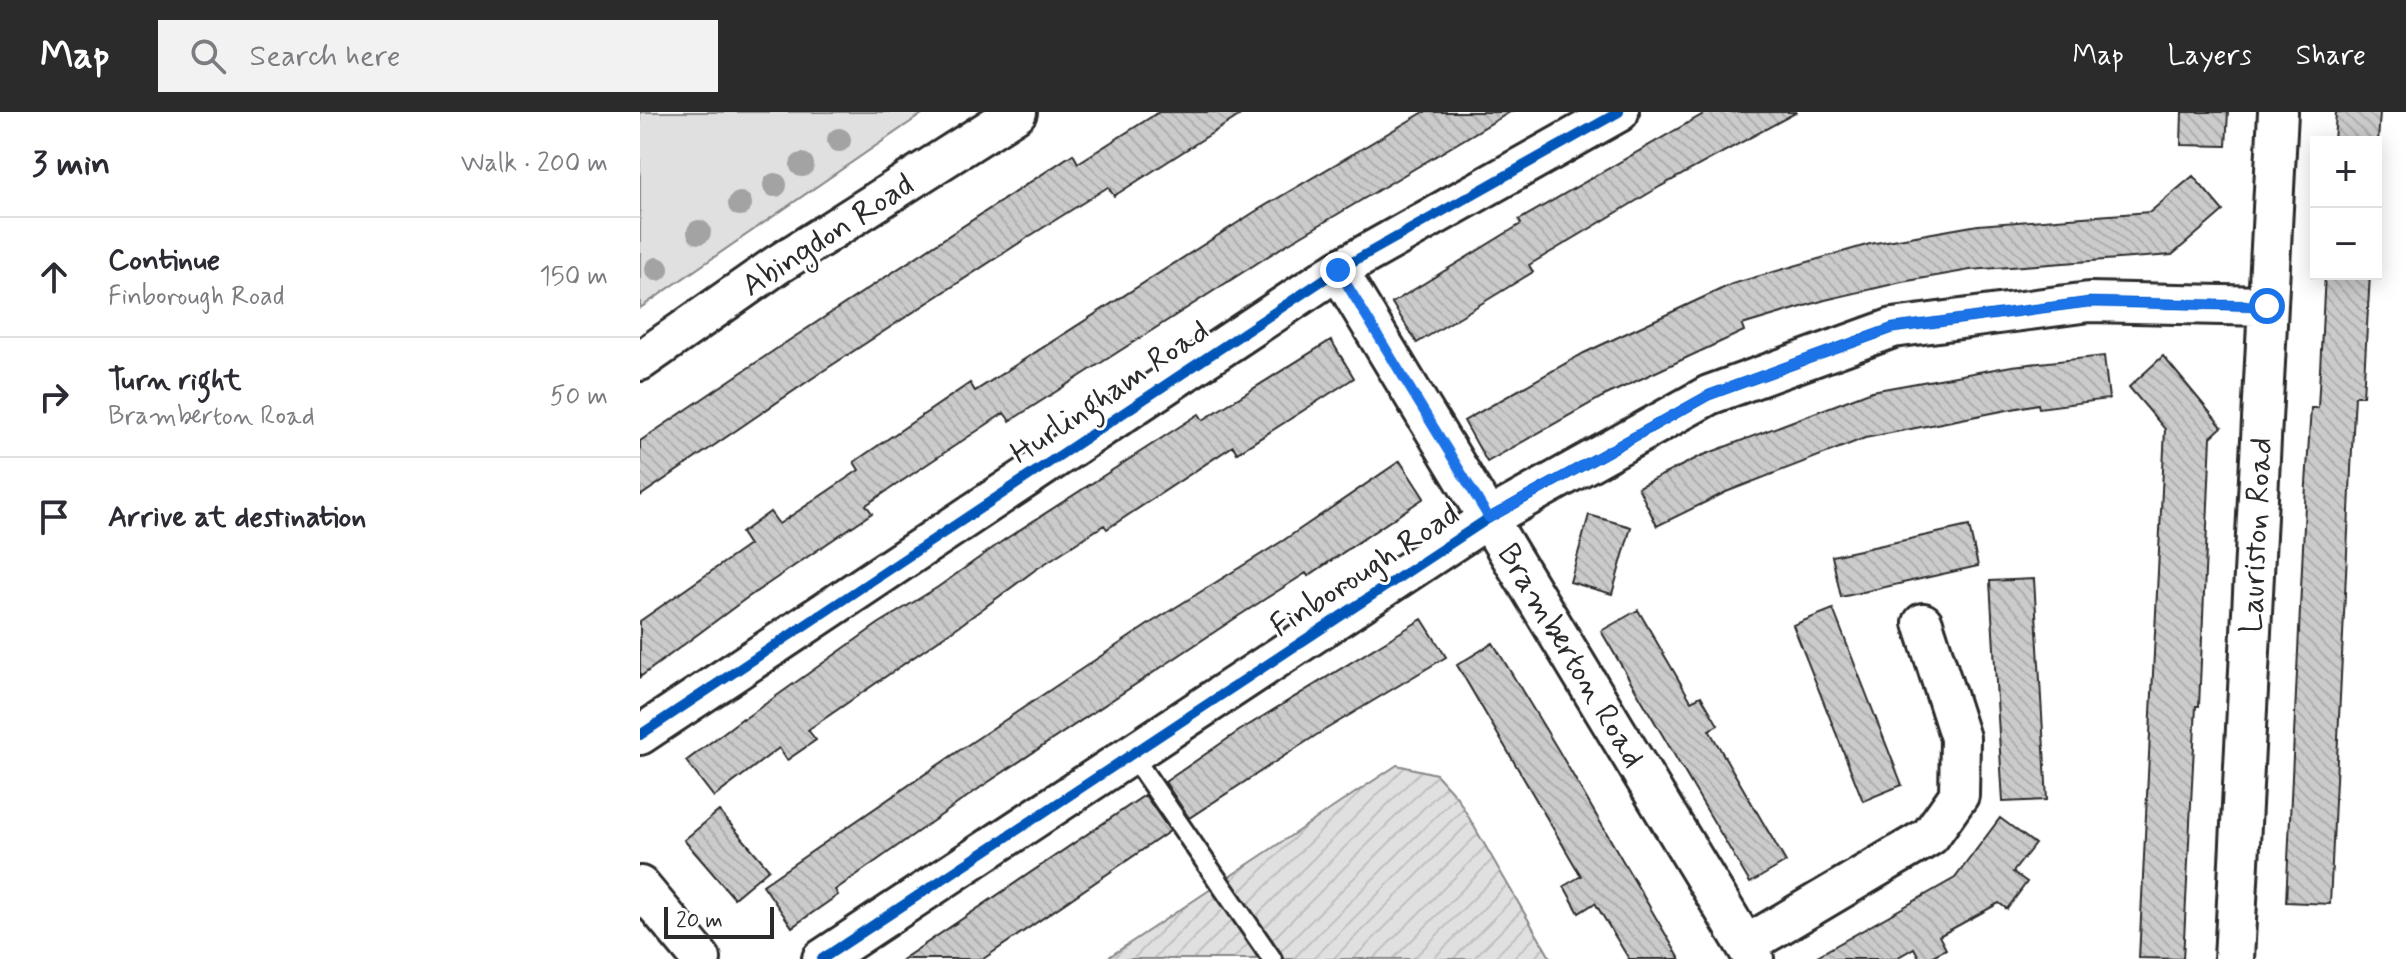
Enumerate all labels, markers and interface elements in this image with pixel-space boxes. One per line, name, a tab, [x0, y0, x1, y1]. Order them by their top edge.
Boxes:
search box	[158, 20, 718, 92]
text: Map	[40, 32, 110, 81]
icon: search	[186, 34, 230, 78]
text: Search here	[250, 37, 401, 76]
text: Map	[2073, 38, 2124, 75]
text: Layers	[2168, 38, 2252, 75]
text: Share	[2296, 38, 2366, 75]
map controls	[2310, 136, 2382, 280]
button: +	[2310, 136, 2382, 208]
text: 3 min	[32, 142, 110, 187]
text: Walk · 200 m	[461, 147, 608, 181]
street label: Abingdon Road	[734, 164, 923, 309]
button: −	[2310, 208, 2382, 280]
text: Continue	[108, 241, 220, 280]
route end	[1320, 252, 1356, 288]
icon: ahead	[32, 255, 76, 299]
text: 150 m	[539, 260, 608, 294]
text: Finborough Road	[108, 280, 285, 314]
route start	[2249, 288, 2285, 324]
street label: Hurlingham Road	[1003, 311, 1219, 477]
text: Turn right	[108, 361, 241, 400]
icon: right	[32, 375, 76, 419]
text: 50 m	[550, 380, 608, 414]
text: Bramberton Road	[108, 400, 315, 434]
street label: Lauriston Road	[2231, 436, 2283, 634]
street label: Finborough Road	[1262, 494, 1468, 647]
icon: arrive	[32, 495, 76, 539]
text: Arrive at destination	[108, 498, 366, 537]
street label: Bramberton Road	[1487, 536, 1654, 776]
scale bar	[664, 903, 774, 939]
text: 20 m	[676, 907, 723, 935]

